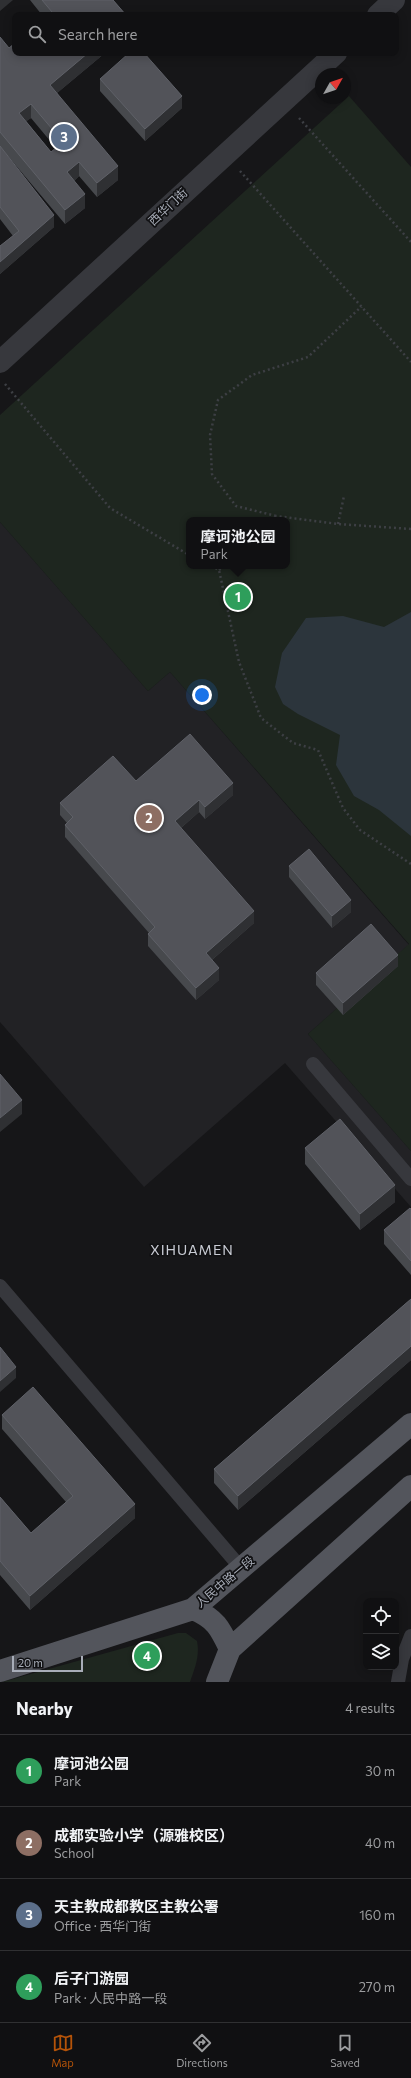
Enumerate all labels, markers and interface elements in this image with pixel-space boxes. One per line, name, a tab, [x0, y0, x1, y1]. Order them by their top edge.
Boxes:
search box	[12, 12, 399, 56]
icon: search	[26, 23, 48, 45]
text: Search here	[58, 25, 137, 43]
north arrow	[315, 68, 351, 104]
pin: 3	[51, 122, 77, 152]
street label: 西华门街	[145, 185, 190, 228]
popup	[186, 517, 290, 569]
text: 摩诃池公园	[200, 527, 276, 545]
text: Park	[200, 546, 228, 562]
pin: 1	[225, 582, 251, 612]
your location	[192, 685, 212, 705]
pin: 2	[136, 803, 162, 833]
district label: XIHUAMEN	[150, 1241, 234, 1258]
street label: 人民中路一段	[192, 1553, 256, 1610]
map controls	[363, 1598, 399, 1670]
button: locate	[363, 1598, 399, 1634]
button: layers	[363, 1634, 399, 1670]
pin: 4	[134, 1641, 160, 1671]
scale bar	[12, 1654, 83, 1673]
text: 20 m	[18, 1656, 43, 1669]
text: Nearby	[16, 1698, 73, 1719]
text: 4 results	[345, 1700, 395, 1716]
text: 摩诃池公园	[54, 1754, 129, 1772]
text: 1	[26, 1763, 32, 1779]
text: 30 m	[365, 1763, 395, 1779]
text: Park	[54, 1773, 81, 1789]
text: 成都实验小学（源雅校区）	[54, 1826, 234, 1844]
text: 2	[25, 1835, 33, 1851]
text: 40 m	[365, 1835, 395, 1851]
text: School	[54, 1845, 94, 1861]
text: 天主教成都教区主教公署	[54, 1897, 219, 1915]
text: 3	[25, 1907, 33, 1923]
text: 160 m	[359, 1907, 395, 1923]
text: Office · 西华门街	[54, 1918, 151, 1934]
text: 后子门游园	[54, 1969, 129, 1987]
text: 4	[25, 1979, 33, 1995]
text: 270 m	[359, 1979, 395, 1995]
text: Park · 人民中路一段	[54, 1990, 167, 2006]
tab: Map	[51, 2032, 74, 2069]
tab: Directions	[176, 2032, 228, 2069]
tab: Saved	[330, 2032, 360, 2069]

